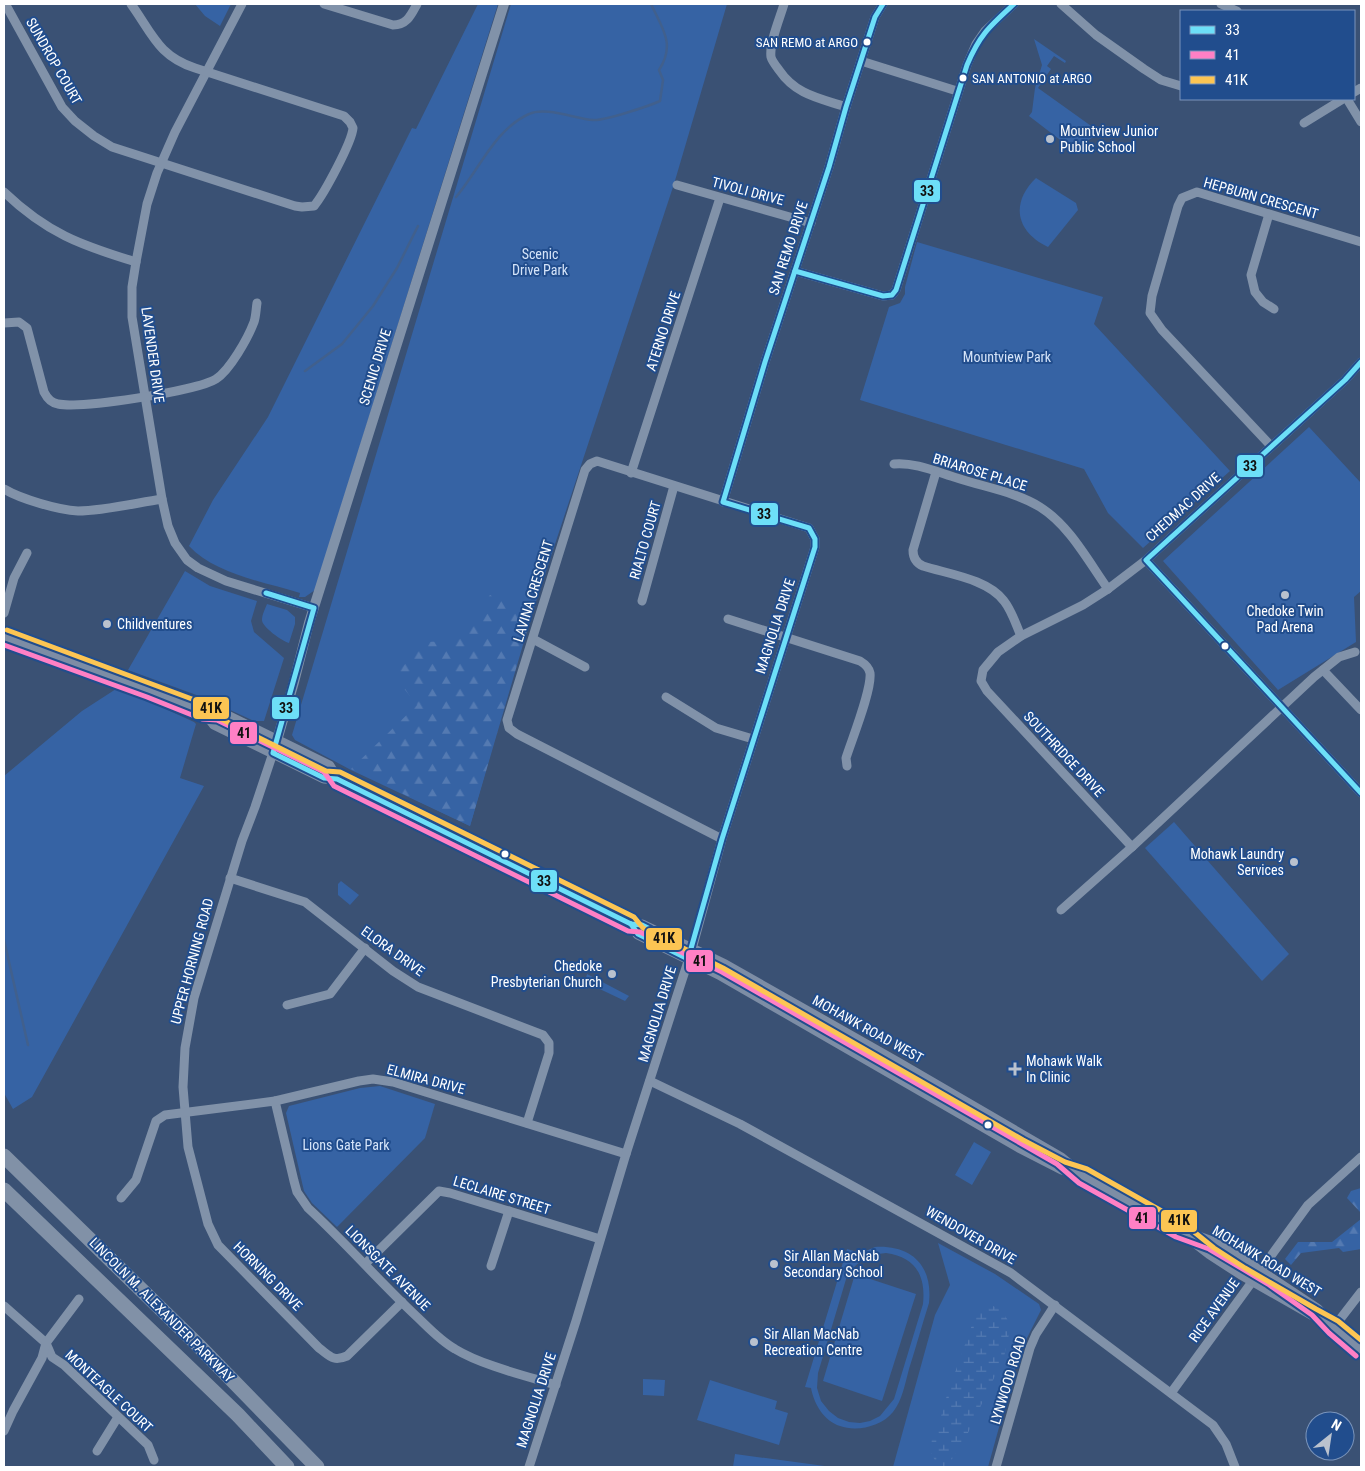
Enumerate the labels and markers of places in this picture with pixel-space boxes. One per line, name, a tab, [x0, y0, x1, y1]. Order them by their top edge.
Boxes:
place label: SAN REMO at ARGO	[756, 35, 858, 50]
marker: SAN REMO at ARGO	[862, 37, 872, 47]
place label: SAN ANTONIO at ARGO	[972, 71, 1092, 86]
marker: SAN ANTONIO at ARGO	[958, 73, 968, 83]
place label: Mountview Junior Public School	[1060, 123, 1158, 155]
marker: Mountview Junior Public School	[1044, 133, 1056, 145]
marker: Chedoke Twin Pad Arena	[1279, 589, 1291, 601]
place label: Chedoke Twin Pad Arena	[1247, 603, 1323, 635]
place label: Childventures	[117, 616, 192, 632]
marker: Childventures	[101, 618, 113, 630]
unlabelled marker	[1220, 641, 1230, 651]
place label: Mohawk Laundry Services	[1190, 846, 1284, 878]
unlabelled marker	[500, 849, 510, 859]
marker: Mohawk Laundry Services	[1288, 856, 1300, 868]
place label: Chedoke Presbyterian Church	[491, 958, 602, 990]
marker: Chedoke Presbyterian Church	[606, 968, 618, 980]
place label: Mohawk Walk In Clinic	[1026, 1053, 1103, 1085]
marker: Mohawk Walk In Clinic	[1008, 1062, 1022, 1076]
unlabelled marker	[983, 1120, 993, 1130]
place label: Sir Allan MacNab Secondary School	[784, 1248, 883, 1280]
marker: Sir Allan MacNab Secondary School	[768, 1258, 780, 1270]
place label: Sir Allan MacNab Recreation Centre	[764, 1326, 863, 1358]
marker: Sir Allan MacNab Recreation Centre	[748, 1336, 760, 1348]

